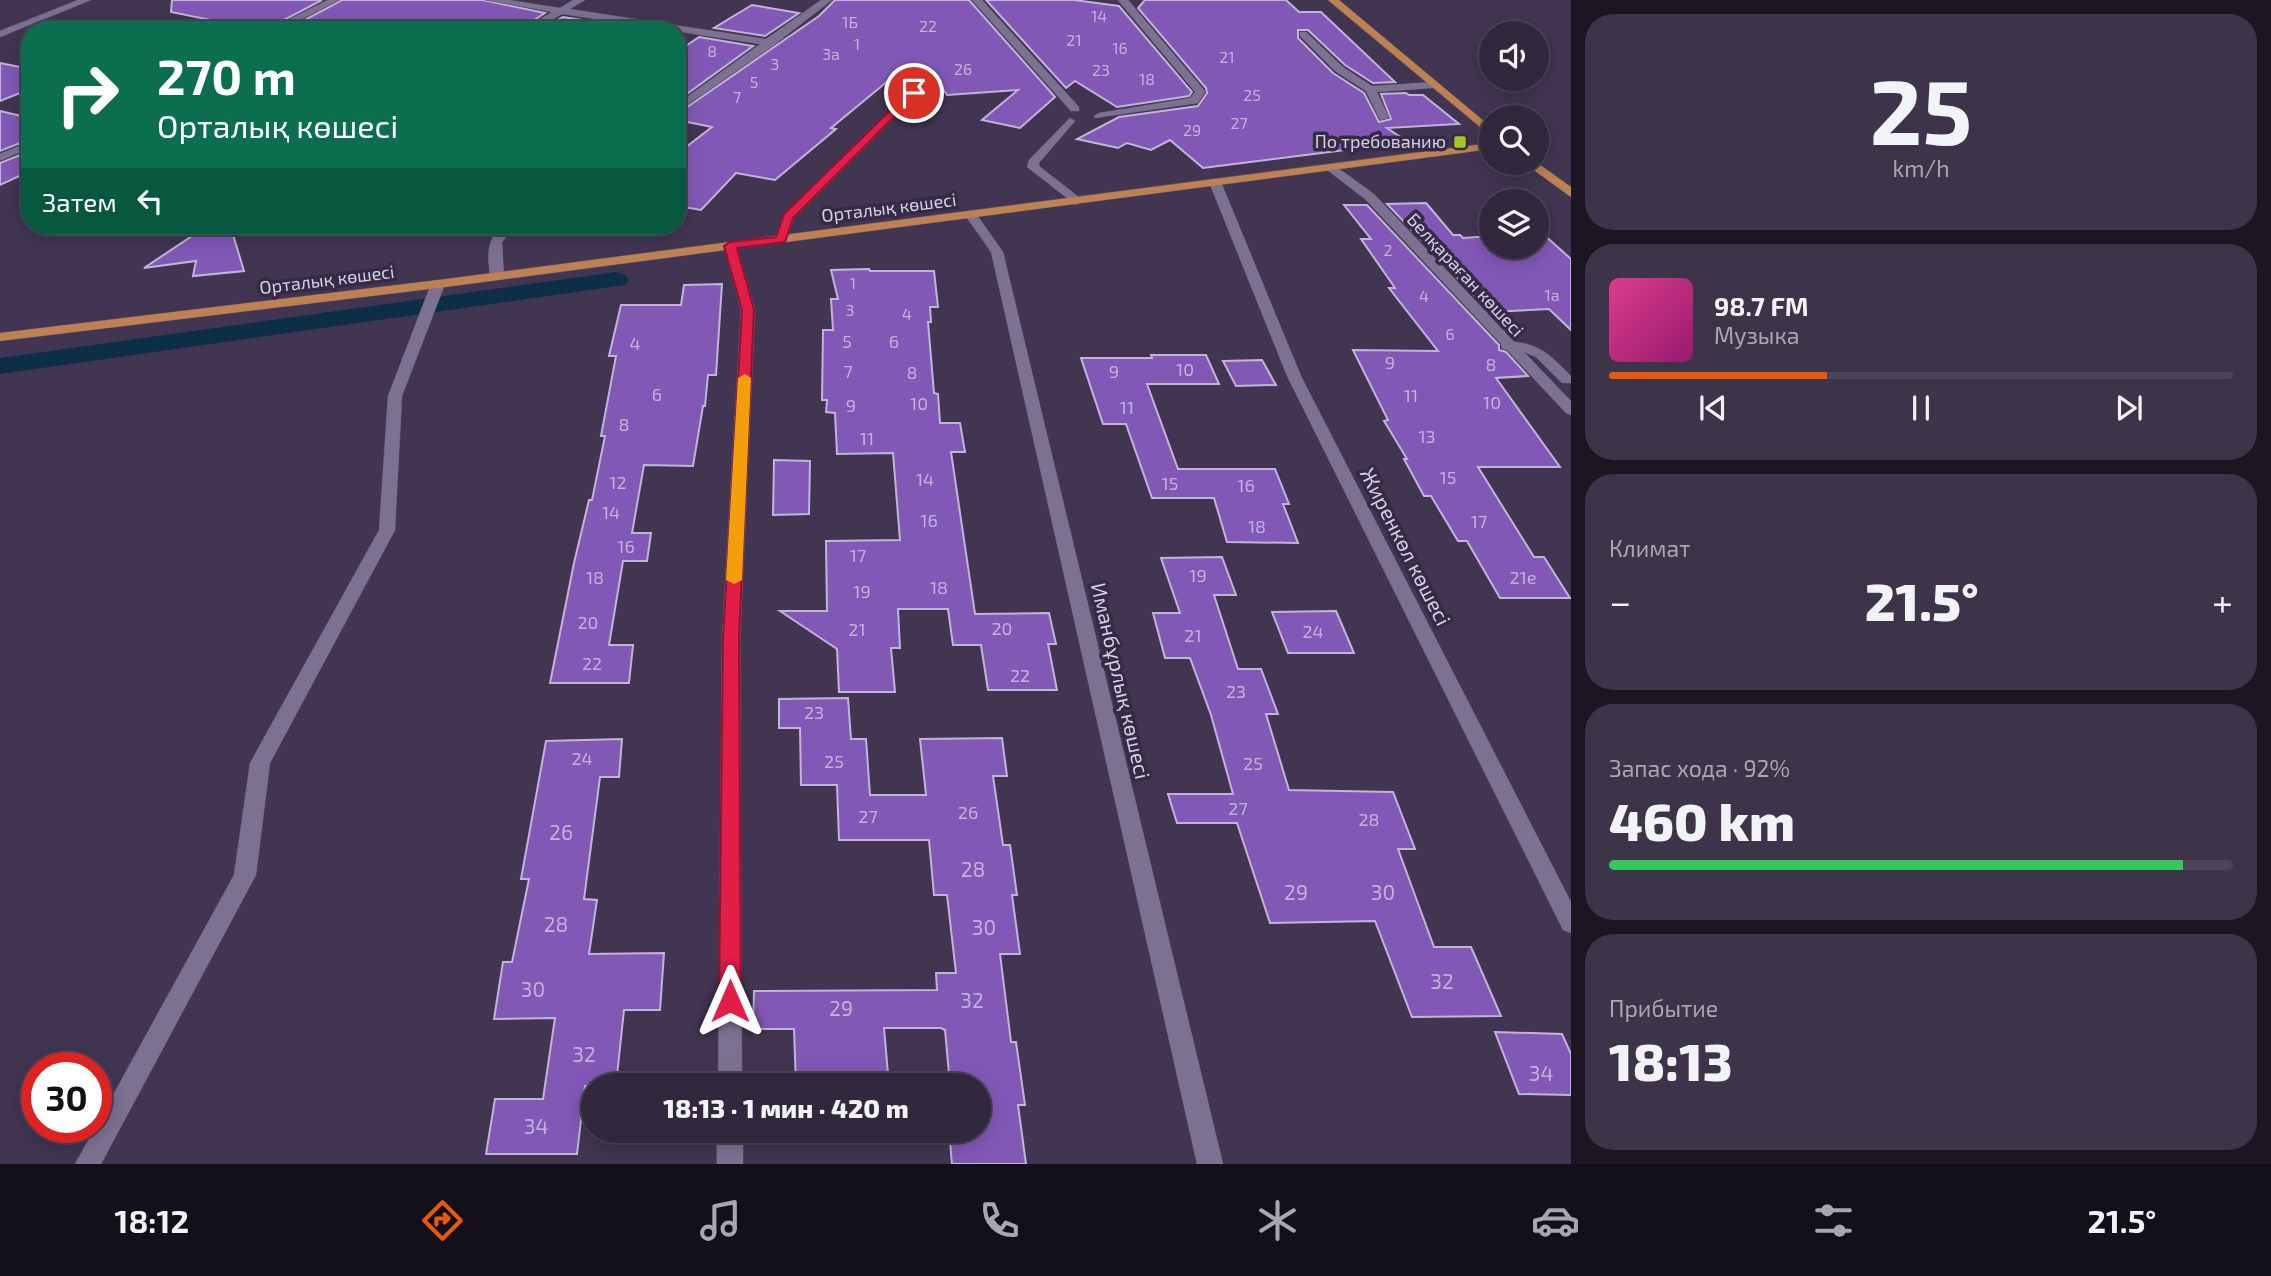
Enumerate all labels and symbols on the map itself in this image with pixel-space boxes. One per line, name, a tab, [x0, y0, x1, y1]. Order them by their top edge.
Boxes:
house number: 14	[1091, 6, 1107, 25]
house number: 1Б	[842, 12, 858, 31]
house number: 22	[919, 16, 937, 35]
house number: 21	[1066, 30, 1082, 49]
house number: 1	[854, 34, 860, 53]
house number: 16	[1112, 38, 1128, 57]
house number: 8	[707, 41, 717, 60]
house number: 3а	[822, 44, 840, 63]
house number: 21	[1219, 47, 1235, 66]
house number: 3	[771, 54, 779, 73]
house number: 26	[954, 59, 972, 78]
house number: 23	[1092, 60, 1110, 79]
pin	[884, 63, 944, 123]
house number: 18	[1139, 69, 1155, 88]
house number: 5	[750, 72, 758, 91]
house number: 25	[1243, 85, 1261, 104]
house number: 7	[733, 87, 741, 106]
house number: 27	[1230, 113, 1248, 132]
house number: 29	[1183, 120, 1201, 139]
place label: По требованию	[1315, 130, 1446, 152]
marker: По требованию	[1452, 134, 1468, 150]
street label: Орталық көшесі	[820, 188, 958, 226]
street label: Белқараған көшесі	[1403, 208, 1529, 341]
house number: 2	[1384, 240, 1393, 259]
street label: Орталық көшесі	[258, 260, 396, 298]
house number: 1	[850, 273, 856, 292]
house number: 1а	[1544, 285, 1560, 304]
house number: 4	[1419, 286, 1429, 305]
house number: 3	[846, 300, 854, 319]
house number: 4	[902, 304, 912, 323]
house number: 6	[1445, 324, 1455, 343]
house number: 5	[842, 330, 852, 352]
house number: 6	[889, 330, 899, 352]
house number: 4	[629, 332, 641, 354]
house number: 9	[1385, 351, 1395, 373]
house number: 8	[1486, 353, 1496, 375]
house number: 10	[1176, 358, 1194, 380]
house number: 7	[843, 360, 853, 382]
house number: 9	[1109, 360, 1119, 382]
house number: 8	[907, 361, 917, 383]
house number: 6	[652, 383, 662, 405]
house number: 11	[1404, 384, 1418, 406]
house number: 10	[1483, 391, 1501, 413]
house number: 10	[910, 392, 928, 414]
house number: 9	[846, 394, 856, 416]
house number: 11	[1120, 396, 1134, 418]
house number: 8	[619, 413, 629, 435]
house number: 13	[1418, 425, 1436, 447]
house number: 11	[860, 427, 874, 449]
street label: Жиренкөл көшесі	[1356, 463, 1457, 629]
house number: 15	[1440, 466, 1456, 488]
house number: 14	[916, 468, 934, 490]
house number: 12	[609, 471, 627, 493]
house number: 15	[1162, 472, 1178, 494]
house number: 16	[1237, 474, 1255, 496]
house number: 14	[602, 501, 620, 523]
house number: 16	[920, 509, 938, 531]
house number: 17	[1471, 510, 1487, 532]
house number: 18	[1248, 515, 1266, 537]
house number: 16	[617, 535, 635, 557]
house number: 17	[850, 544, 866, 566]
house number: 19	[1189, 564, 1207, 586]
house number: 18	[586, 566, 604, 588]
house number: 21е	[1510, 566, 1537, 588]
house number: 18	[930, 576, 948, 598]
house number: 19	[853, 580, 871, 602]
street label: Иманбұрлық көшесі	[1087, 580, 1156, 781]
house number: 20	[578, 611, 598, 633]
house number: 20	[992, 617, 1012, 639]
house number: 21	[848, 618, 866, 640]
house number: 24	[1302, 620, 1324, 642]
house number: 21	[1184, 624, 1202, 646]
house number: 22	[582, 652, 602, 674]
house number: 22	[1010, 664, 1030, 686]
house number: 23	[1226, 680, 1246, 702]
house number: 23	[804, 701, 824, 723]
house number: 24	[571, 747, 593, 769]
house number: 25	[824, 750, 844, 772]
house number: 25	[1243, 752, 1263, 774]
house number: 27	[1228, 797, 1248, 819]
house number: 26	[958, 801, 978, 823]
house number: 27	[858, 805, 878, 827]
house number: 28	[1358, 808, 1380, 830]
house number: 26	[549, 819, 573, 844]
house number: 28	[961, 856, 985, 881]
house number: 29	[1284, 879, 1308, 904]
house number: 30	[1371, 879, 1395, 904]
house number: 28	[544, 911, 568, 936]
house number: 30	[972, 914, 996, 939]
position arrow	[693, 964, 767, 1038]
house number: 32	[1430, 968, 1454, 993]
house number: 30	[521, 976, 545, 1001]
house number: 32	[960, 987, 984, 1012]
house number: 29	[829, 995, 853, 1020]
house number: 32	[572, 1041, 596, 1066]
speed limit sign: 30	[21, 1052, 112, 1143]
house number: 34	[1529, 1060, 1553, 1085]
house number: 34	[524, 1113, 548, 1138]

